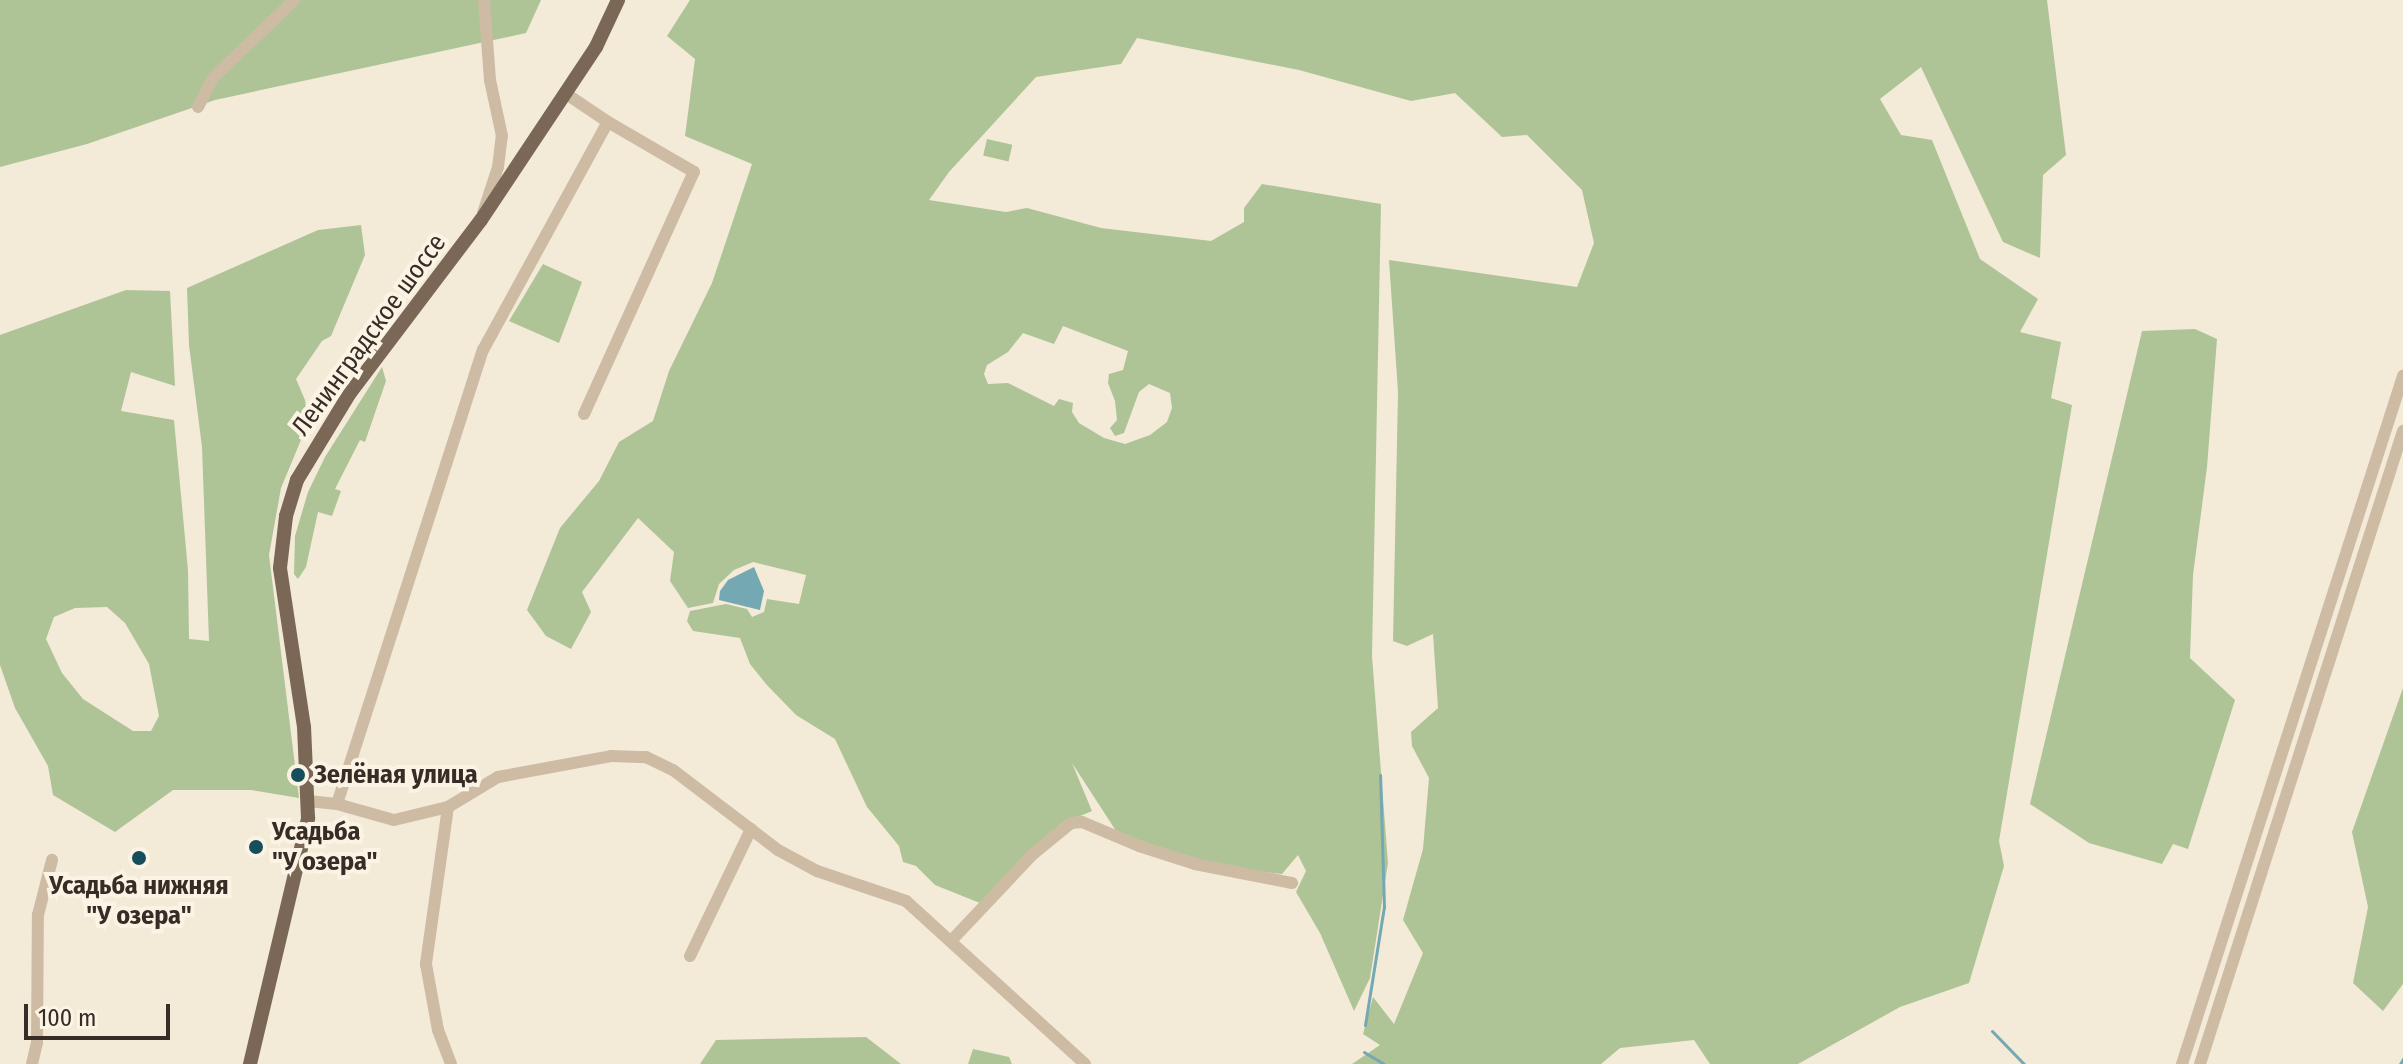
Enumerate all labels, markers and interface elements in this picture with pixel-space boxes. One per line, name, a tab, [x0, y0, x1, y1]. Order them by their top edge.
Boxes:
street label: Ленинградское шоссе	[285, 228, 453, 442]
place label: Зелёная улица	[314, 759, 478, 791]
marker: Зелёная улица	[289, 766, 307, 784]
place label: Усадьба "У озера"	[272, 816, 378, 878]
marker: Усадьба "У озера"	[247, 838, 265, 856]
marker: Усадьба нижняя "У озера"	[130, 849, 148, 867]
place label: Усадьба нижняя "У озера"	[49, 870, 229, 932]
scale bar	[28, 988, 174, 1038]
text: 100 m	[38, 1004, 96, 1032]

